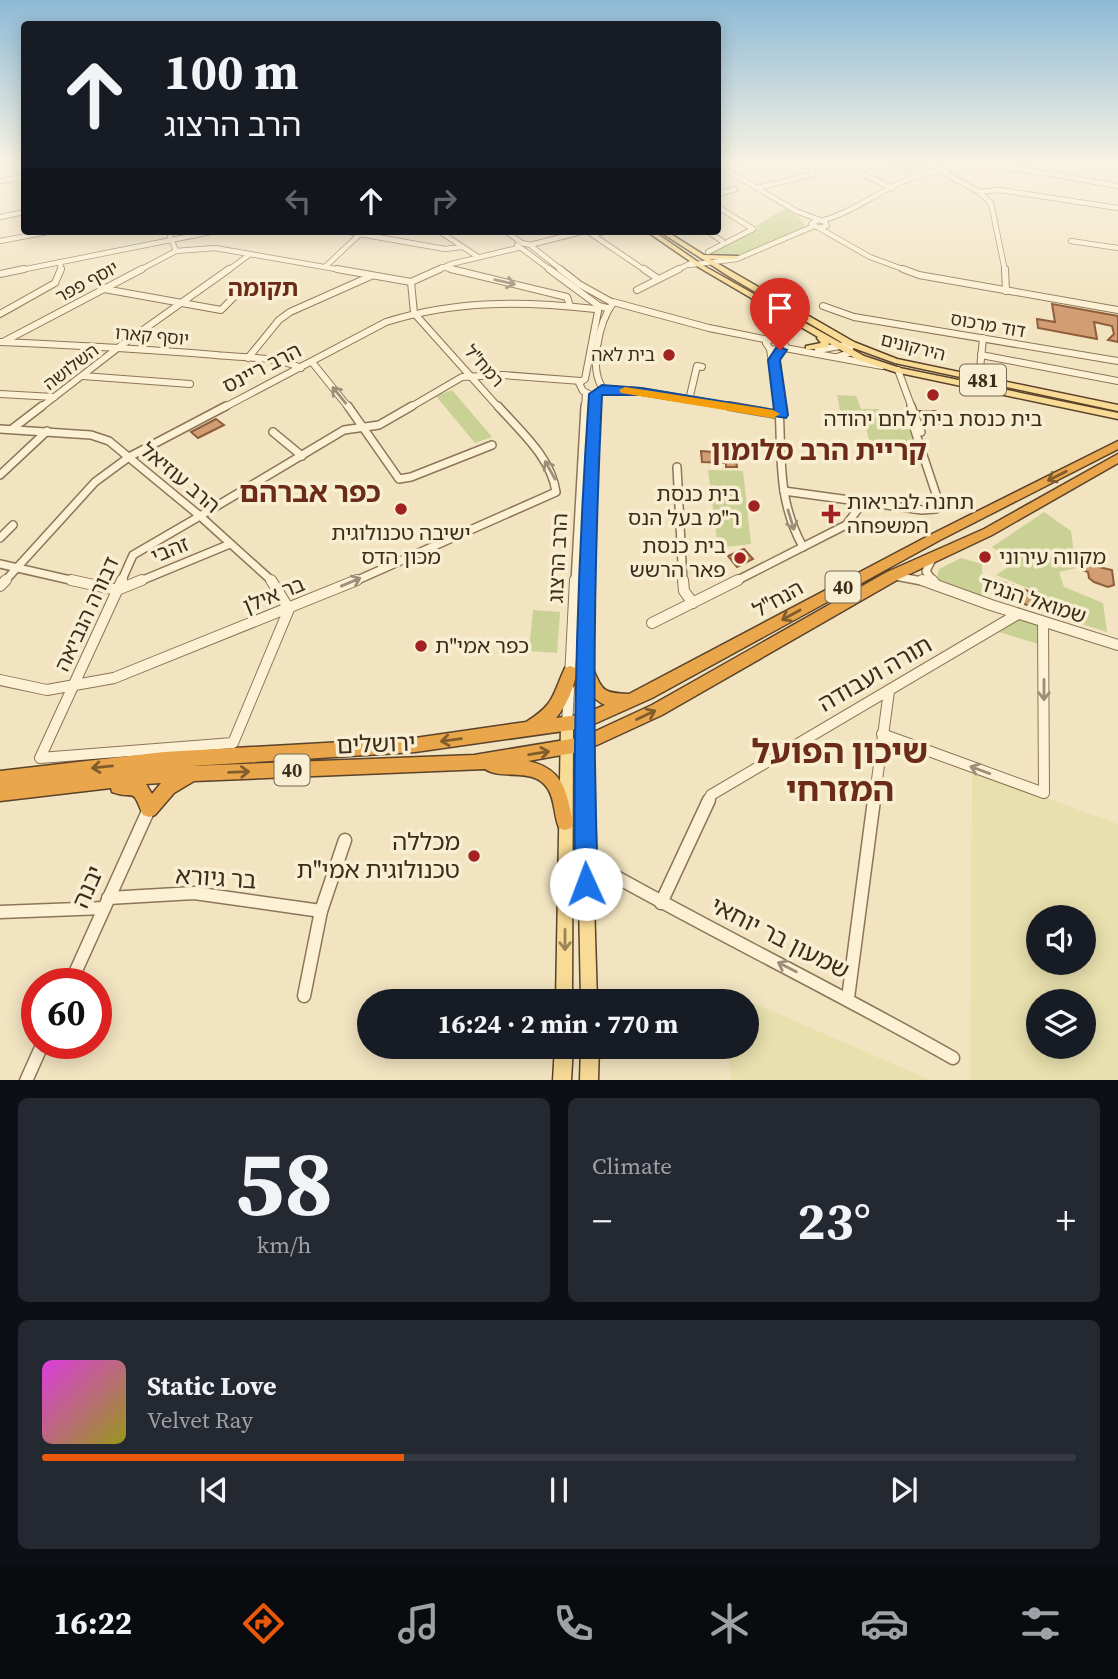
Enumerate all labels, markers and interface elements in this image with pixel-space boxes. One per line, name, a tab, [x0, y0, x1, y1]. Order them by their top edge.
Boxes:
text: 100 m	[164, 38, 299, 105]
icon: ahead	[49, 49, 140, 140]
text: הרב הרצוג	[164, 103, 301, 147]
icon: left	[279, 182, 317, 220]
icon: ahead	[352, 182, 390, 220]
icon: right	[425, 182, 463, 220]
street label: יוסף פפר	[51, 255, 123, 309]
district label: תקומה	[228, 272, 298, 304]
one-way arrow	[493, 276, 515, 289]
pin	[750, 278, 810, 350]
icon: arrive	[761, 289, 799, 327]
street label: דוד מרכוס	[948, 306, 1028, 343]
street label: יוסף קארו	[114, 320, 190, 351]
street label: הירקונים	[878, 326, 948, 367]
street label: הרב ריינס	[217, 335, 306, 400]
street label: השלושה	[38, 337, 104, 396]
street label: רמח"ל	[459, 339, 510, 392]
place label: בית לאה	[591, 342, 655, 367]
marker: בית לאה	[661, 347, 677, 363]
road number: 481	[960, 364, 1006, 396]
one-way arrow	[331, 387, 346, 405]
marker: בית כנסת בית לחם יהודה	[925, 387, 941, 403]
place label: בית כנסת בית לחם יהודה	[823, 404, 1043, 433]
district label: קריית הרב סלומון	[711, 431, 927, 469]
street label: הרב עוזיאל	[134, 436, 226, 520]
one-way arrow	[543, 461, 557, 481]
one-way arrow	[1047, 469, 1068, 483]
district label: כפר אברהם	[239, 473, 381, 511]
place label: בית כנסת ר"מ בעל הנס	[628, 479, 740, 532]
place label: תחנה לבריאות המשפחה	[847, 487, 974, 540]
marker: בית כנסת ר"מ בעל הנס	[746, 498, 762, 514]
marker: ישיבה טכנולוגית מכון הדס	[393, 501, 409, 517]
marker: תחנה לבריאות המשפחה	[821, 504, 841, 524]
one-way arrow	[785, 508, 798, 530]
street label: הרב הרצוג	[541, 512, 574, 604]
place label: ישיבה טכנולוגית מכון הדס	[331, 518, 471, 571]
street label: זהבי	[147, 529, 193, 570]
place label: בית כנסת פאר הרשש	[629, 531, 726, 584]
place label: מקווה עירוני	[999, 542, 1106, 571]
marker: מקווה עירוני	[977, 549, 993, 565]
marker: בית כנסת פאר הרשש	[732, 550, 748, 566]
street label: דבורה הנביאה	[47, 552, 126, 676]
street label: בר אילן	[239, 569, 309, 620]
street label: שמואל הנגיד	[976, 569, 1090, 630]
road number: 40	[826, 572, 860, 602]
street label: הנח"ל	[747, 573, 808, 624]
one-way arrow	[340, 575, 362, 588]
one-way arrow	[781, 609, 801, 623]
street label: תורה ועבודה	[812, 628, 938, 720]
place label: כפר אמי"ת	[435, 631, 529, 660]
marker: כפר אמי"ת	[413, 638, 429, 654]
one-way arrow	[1037, 678, 1051, 701]
one-way arrow	[635, 708, 656, 721]
street label: ירושלים	[336, 726, 416, 761]
district label: שיכון הפועל המזרחי	[752, 729, 928, 812]
one-way arrow	[440, 734, 462, 747]
one-way arrow	[527, 746, 550, 759]
road number: 40	[274, 754, 310, 786]
one-way arrow	[91, 761, 114, 774]
one-way arrow	[970, 763, 992, 775]
one-way arrow	[227, 766, 250, 779]
place label: מכללה טכנולוגית אמי"ת	[297, 825, 460, 886]
position arrow	[549, 847, 623, 921]
marker: מכללה טכנולוגית אמי"ת	[466, 848, 482, 864]
street label: בר גיורא	[174, 858, 258, 897]
street label: יבנה	[64, 860, 111, 913]
street label: שמעון בר יוחאי	[705, 888, 855, 987]
map controls	[1026, 905, 1096, 1059]
button: sound	[1026, 905, 1096, 975]
one-way arrow	[558, 929, 571, 952]
one-way arrow	[777, 960, 798, 974]
speed limit sign: 60	[21, 968, 112, 1059]
button: layers	[1026, 989, 1096, 1059]
text: 16:24 · 2 min · 770 m	[438, 1006, 678, 1042]
text: 58	[235, 1121, 333, 1245]
text: Climate	[592, 1150, 672, 1182]
text: 23°	[797, 1185, 871, 1256]
text: −	[592, 1195, 612, 1247]
text: +	[1056, 1195, 1076, 1247]
text: km/h	[257, 1229, 311, 1261]
text: Static Love	[147, 1368, 276, 1404]
text: Velvet Ray	[147, 1404, 253, 1436]
icon: previous	[195, 1471, 233, 1509]
icon: pause	[540, 1471, 578, 1509]
icon: next	[885, 1471, 923, 1509]
icon: directions	[239, 1599, 288, 1648]
icon: music	[394, 1599, 443, 1648]
icon: phone	[549, 1599, 598, 1648]
icon: climate	[705, 1599, 754, 1648]
icon: car	[860, 1599, 909, 1648]
icon: filters	[1016, 1599, 1065, 1648]
text: 16:22	[53, 1601, 132, 1645]

